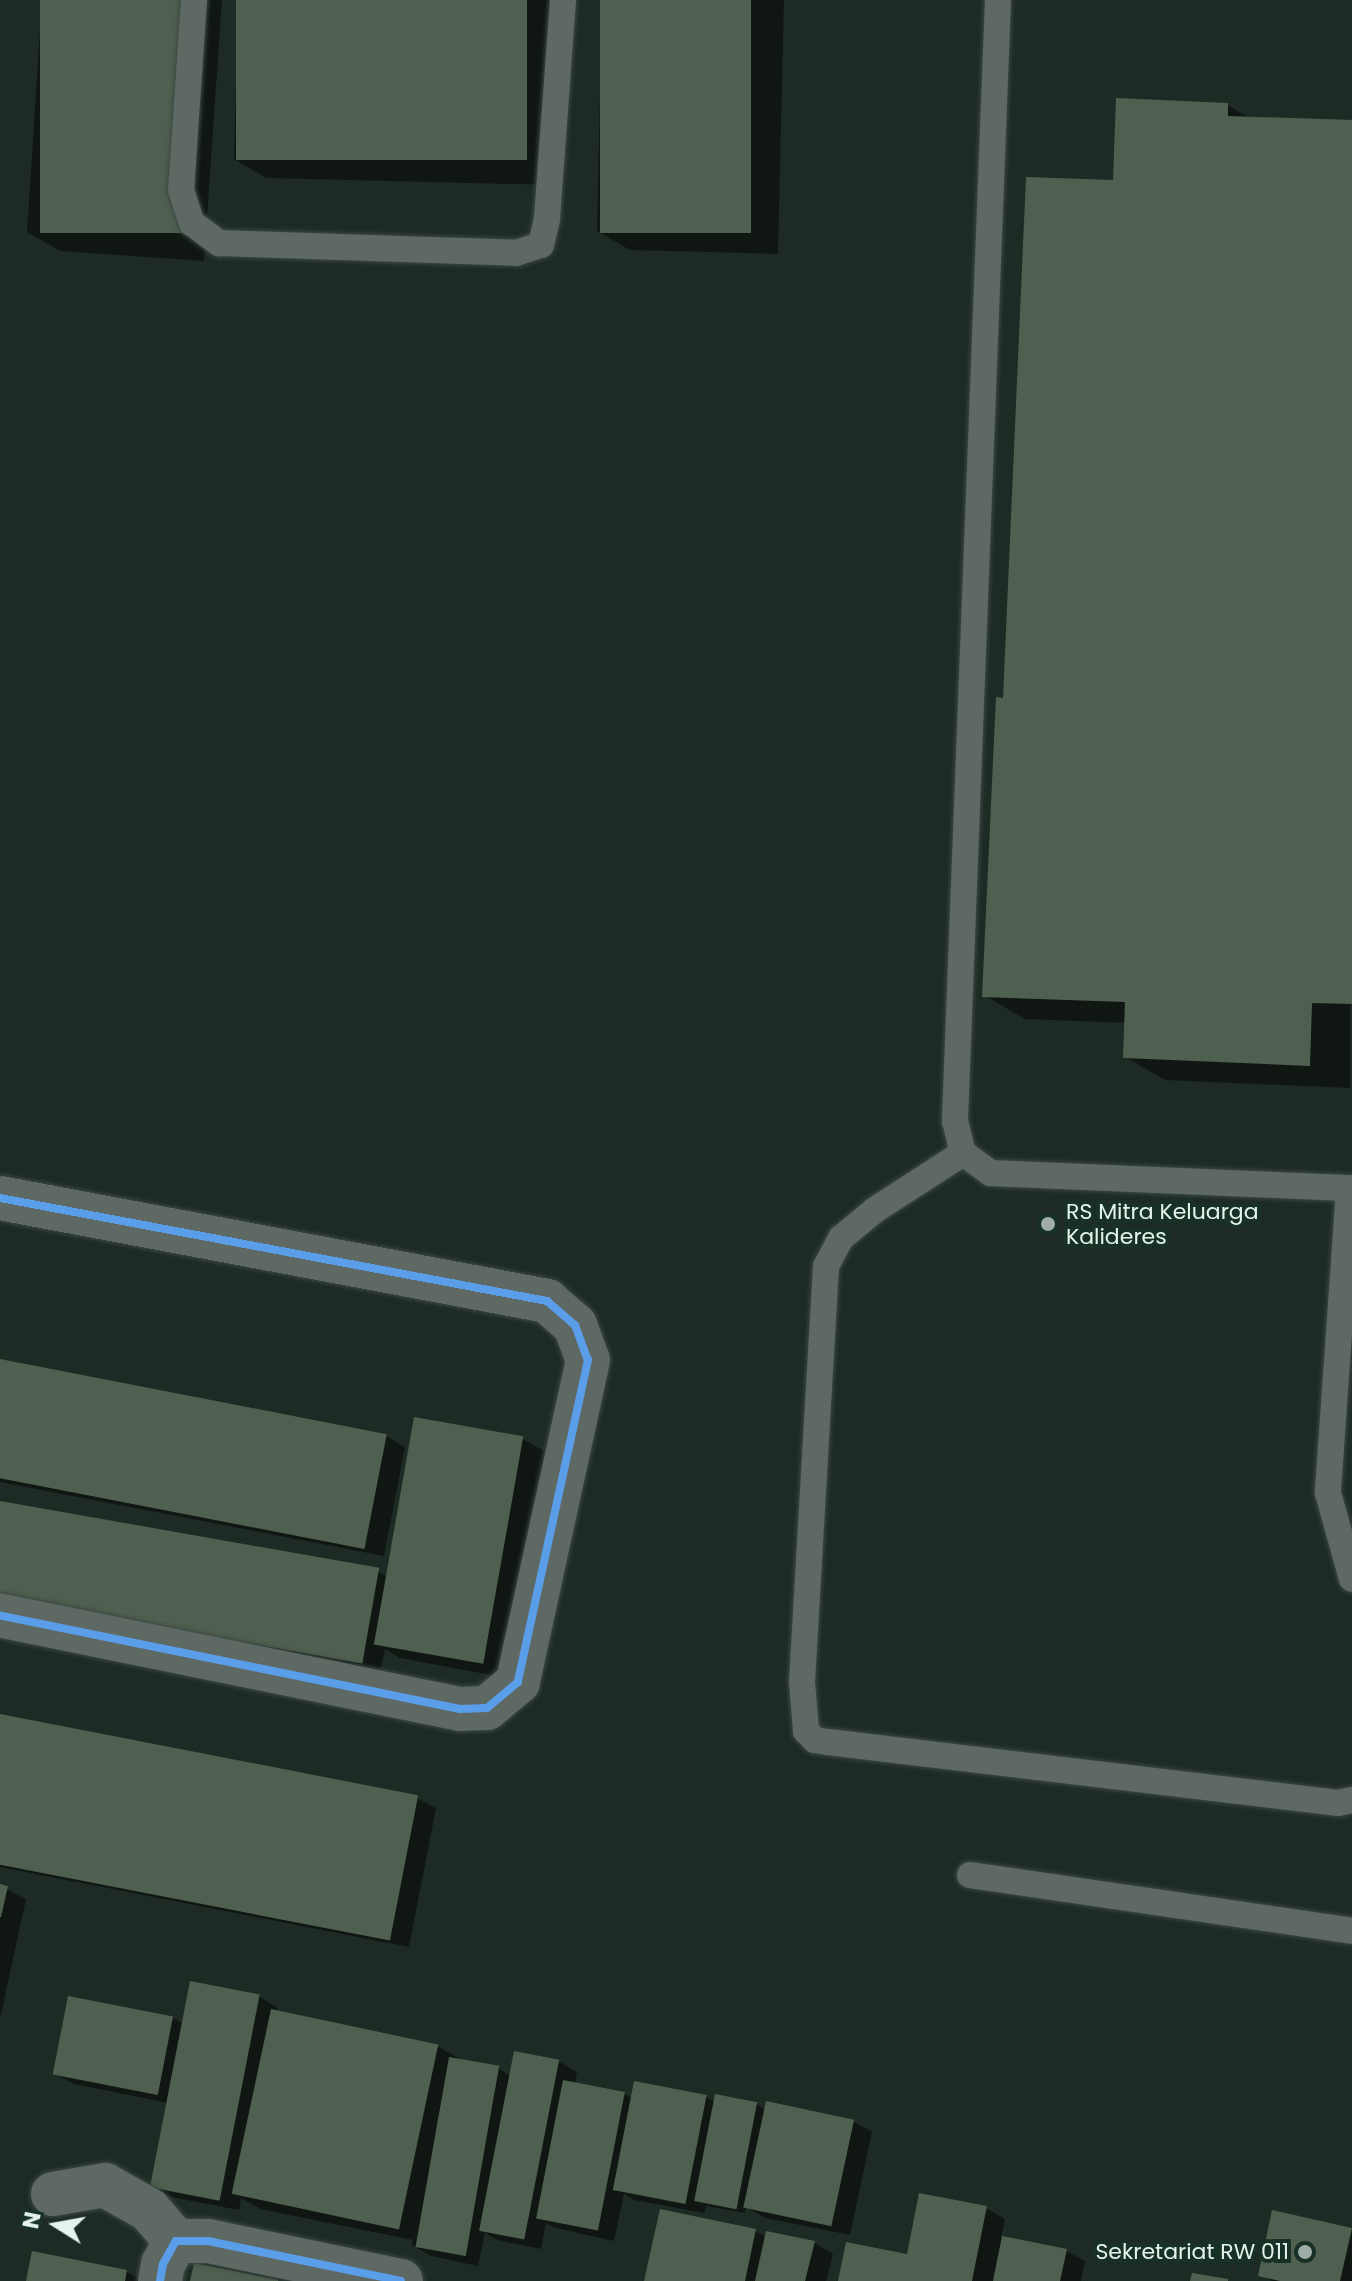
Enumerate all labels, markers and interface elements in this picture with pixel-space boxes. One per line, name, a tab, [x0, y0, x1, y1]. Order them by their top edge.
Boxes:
place label: RS Mitra Keluarga Kalideres	[1066, 1198, 1259, 1250]
marker: RS Mitra Keluarga Kalideres	[1037, 1213, 1059, 1235]
north arrow	[16, 2185, 96, 2265]
text: N	[15, 2209, 49, 2231]
place label: Sekretariat RW 011	[1095, 2239, 1289, 2265]
marker: Sekretariat RW 011	[1296, 2243, 1314, 2261]

